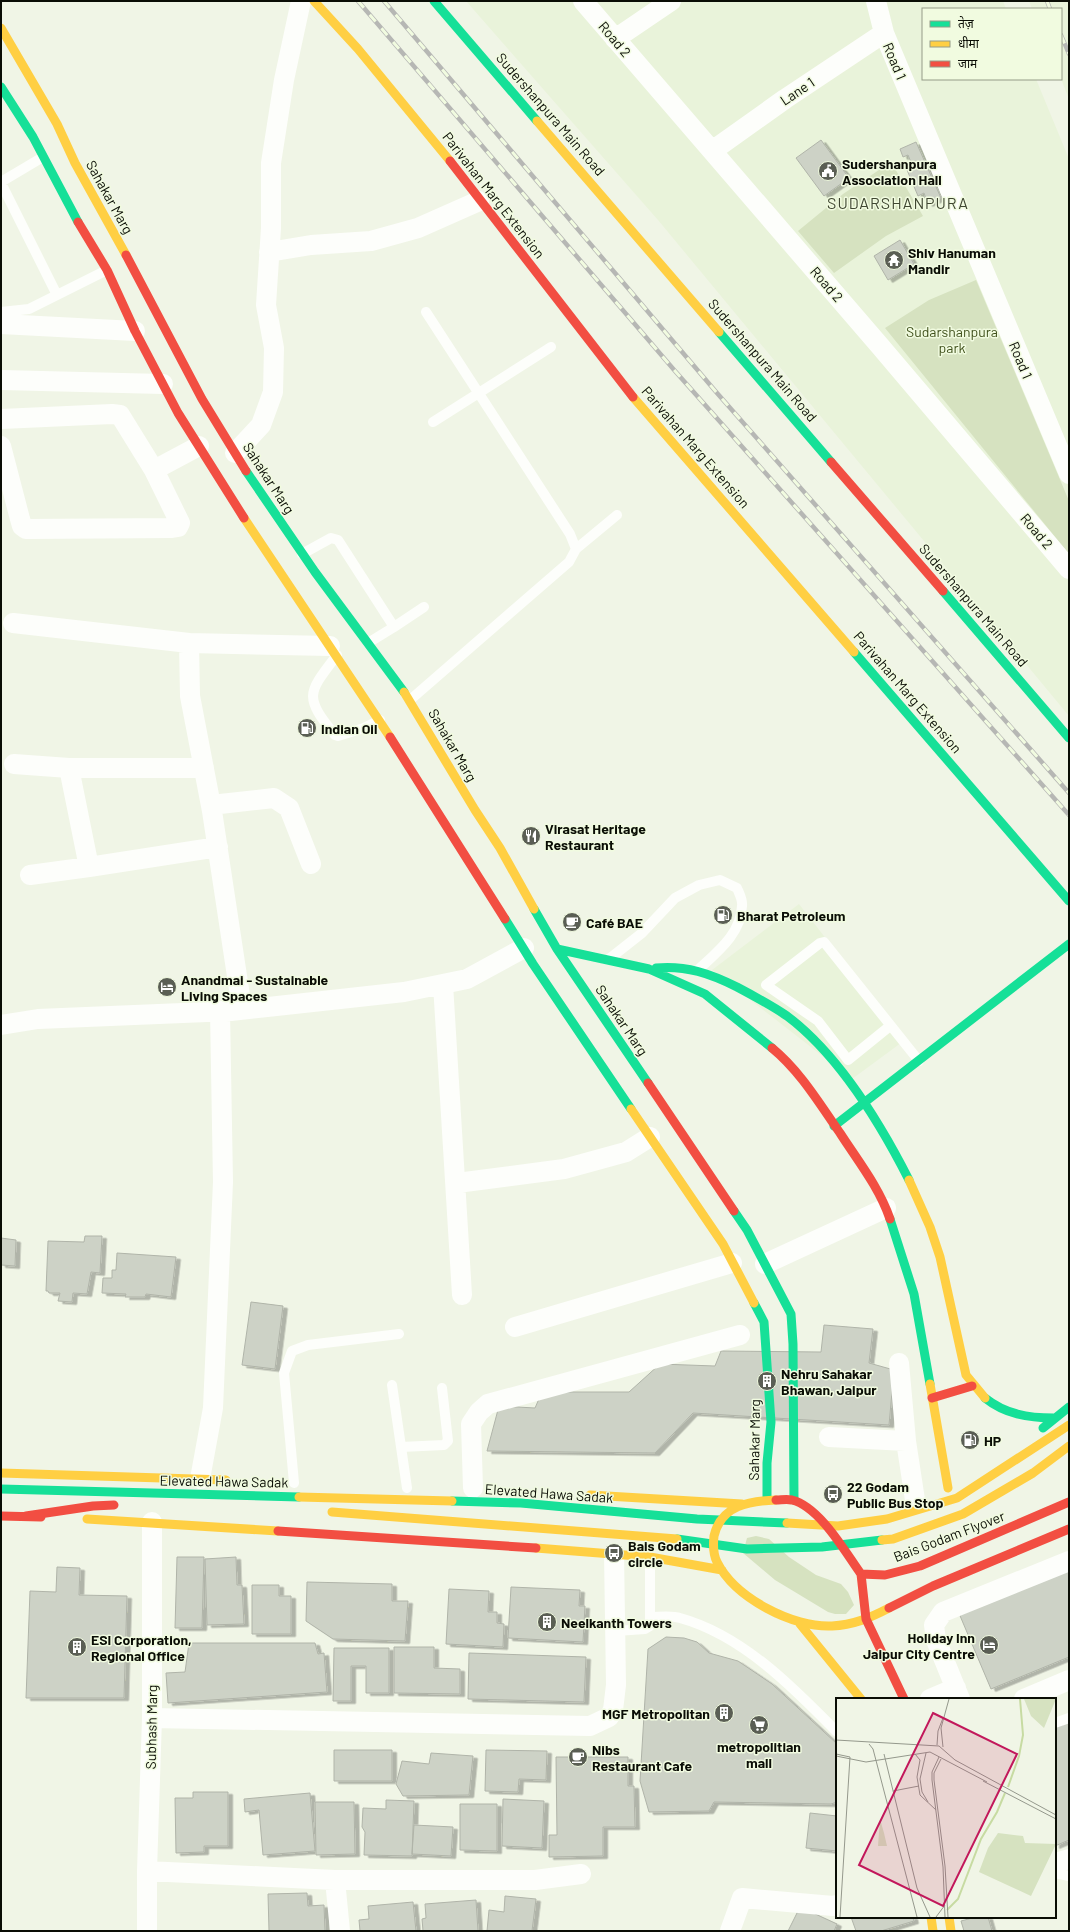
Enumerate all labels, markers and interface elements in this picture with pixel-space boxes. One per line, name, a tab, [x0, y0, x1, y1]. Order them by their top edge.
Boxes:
legend	[922, 8, 1062, 80]
text: तेज़	[958, 16, 975, 30]
street label: Road 2	[595, 18, 635, 60]
text: धीमा	[958, 36, 980, 50]
street label: Road 1	[880, 40, 910, 82]
street label: Sudershanpura Main Road	[493, 49, 609, 179]
text: जाम	[958, 56, 978, 70]
street label: Lane 1	[777, 73, 817, 109]
street label: Parivahan Marg Extension	[439, 128, 549, 262]
place label: Sudershanpura Association Hall	[842, 155, 942, 188]
street label: Sahakar Marg	[83, 157, 137, 237]
public building icon: Sudershanpura Association Hall	[817, 160, 839, 182]
district label: SUDARSHANPURA	[827, 193, 969, 212]
place label: Shiv Hanuman Mandir	[908, 244, 996, 277]
temple icon: Shiv Hanuman Mandir	[883, 249, 905, 271]
street label: Road 2	[807, 263, 847, 305]
street label: Sudershanpura Main Road	[705, 295, 821, 425]
park label: Sudarshanpura park	[906, 323, 998, 356]
street label: Road 1	[1006, 339, 1036, 381]
street label: Parivahan Marg Extension	[639, 383, 753, 511]
street label: Sahakar Marg	[240, 439, 298, 517]
street label: Road 2	[1017, 510, 1057, 552]
street label: Sudershanpura Main Road	[916, 540, 1032, 670]
street label: Parivahan Marg Extension	[851, 628, 965, 756]
street label: Sahakar Marg	[425, 705, 481, 785]
fuel station icon: Indian Oil	[296, 717, 318, 739]
place label: Indian Oil	[321, 720, 377, 737]
place label: Virasat Heritage Restaurant	[545, 820, 646, 853]
restaurant icon: Virasat Heritage Restaurant	[520, 825, 542, 847]
fuel station icon: Bharat Petroleum	[712, 904, 734, 926]
place label: Bharat Petroleum	[737, 907, 846, 924]
cafe icon: Café BAE	[561, 911, 583, 933]
place label: Café BAE	[586, 914, 643, 931]
place label: Anandmai - Sustainable Living Spaces	[181, 971, 329, 1004]
hotel icon: Anandmai - Sustainable Living Spaces	[156, 976, 178, 998]
street label: Sahakar Marg	[592, 981, 652, 1059]
place label: Nehru Sahakar Bhawan, Jaipur	[781, 1365, 877, 1398]
building icon: Nehru Sahakar Bhawan, Jaipur	[756, 1370, 778, 1392]
street label: Sahakar Marg	[745, 1399, 763, 1481]
fuel station icon: HP	[959, 1429, 981, 1451]
place label: HP	[984, 1432, 1001, 1449]
street label: Elevated Hawa Sadak	[160, 1471, 288, 1491]
place label: 22 Godam Public Bus Stop	[847, 1478, 944, 1511]
street label: Elevated Hawa Sadak	[484, 1480, 614, 1506]
bus stop icon: 22 Godam Public Bus Stop	[822, 1483, 844, 1505]
street label: Bais Godam Flyover	[891, 1507, 1007, 1565]
place label: Bais Godam circle	[628, 1537, 701, 1570]
bus stop icon: Bais Godam circle	[603, 1542, 625, 1564]
building icon: Neelkanth Towers	[536, 1611, 558, 1633]
place label: Neelkanth Towers	[561, 1614, 672, 1631]
place label: Holiday Inn Jaipur City Centre	[863, 1629, 975, 1662]
place label: ESI Corporation, Regional Office	[91, 1631, 192, 1664]
hotel icon: Holiday Inn Jaipur City Centre	[978, 1634, 1000, 1656]
building icon: ESI Corporation, Regional Office	[66, 1636, 88, 1658]
street label: Subhash Marg	[142, 1685, 160, 1769]
inset map	[836, 1698, 1056, 1918]
building icon: MGF Metropolitan	[713, 1702, 735, 1724]
place label: MGF Metropolitan	[602, 1705, 710, 1722]
supermarket icon: metropolitian mall	[748, 1714, 770, 1736]
place label: metropolitian mall	[717, 1738, 801, 1771]
place label: Nibs Restaurant Cafe	[592, 1741, 693, 1774]
cafe icon: Nibs Restaurant Cafe	[567, 1746, 589, 1768]

